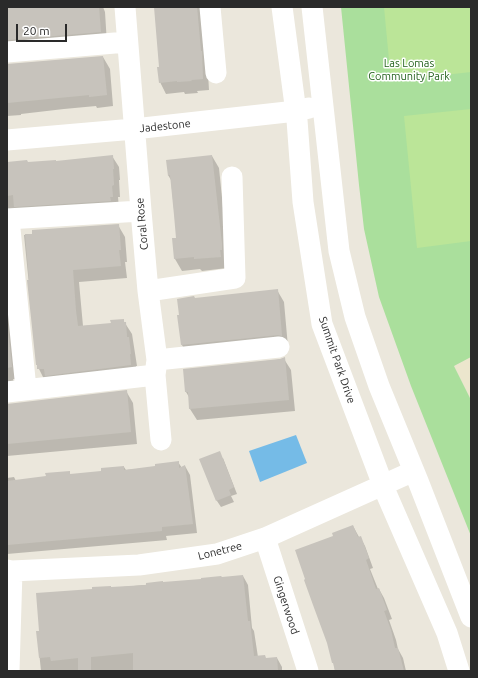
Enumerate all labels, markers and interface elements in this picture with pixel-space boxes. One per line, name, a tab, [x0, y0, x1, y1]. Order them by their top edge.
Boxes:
scale bar	[18, 16, 69, 42]
text: 20 m	[23, 24, 50, 37]
park label: Las Lomas Community Park	[368, 56, 450, 82]
street label: Jadestone	[139, 117, 191, 135]
street label: Coral Rose	[133, 197, 151, 251]
street label: Summit Park Drive	[316, 315, 358, 405]
street label: Lonetree	[197, 539, 243, 563]
street label: Gingerwood	[270, 574, 302, 636]

